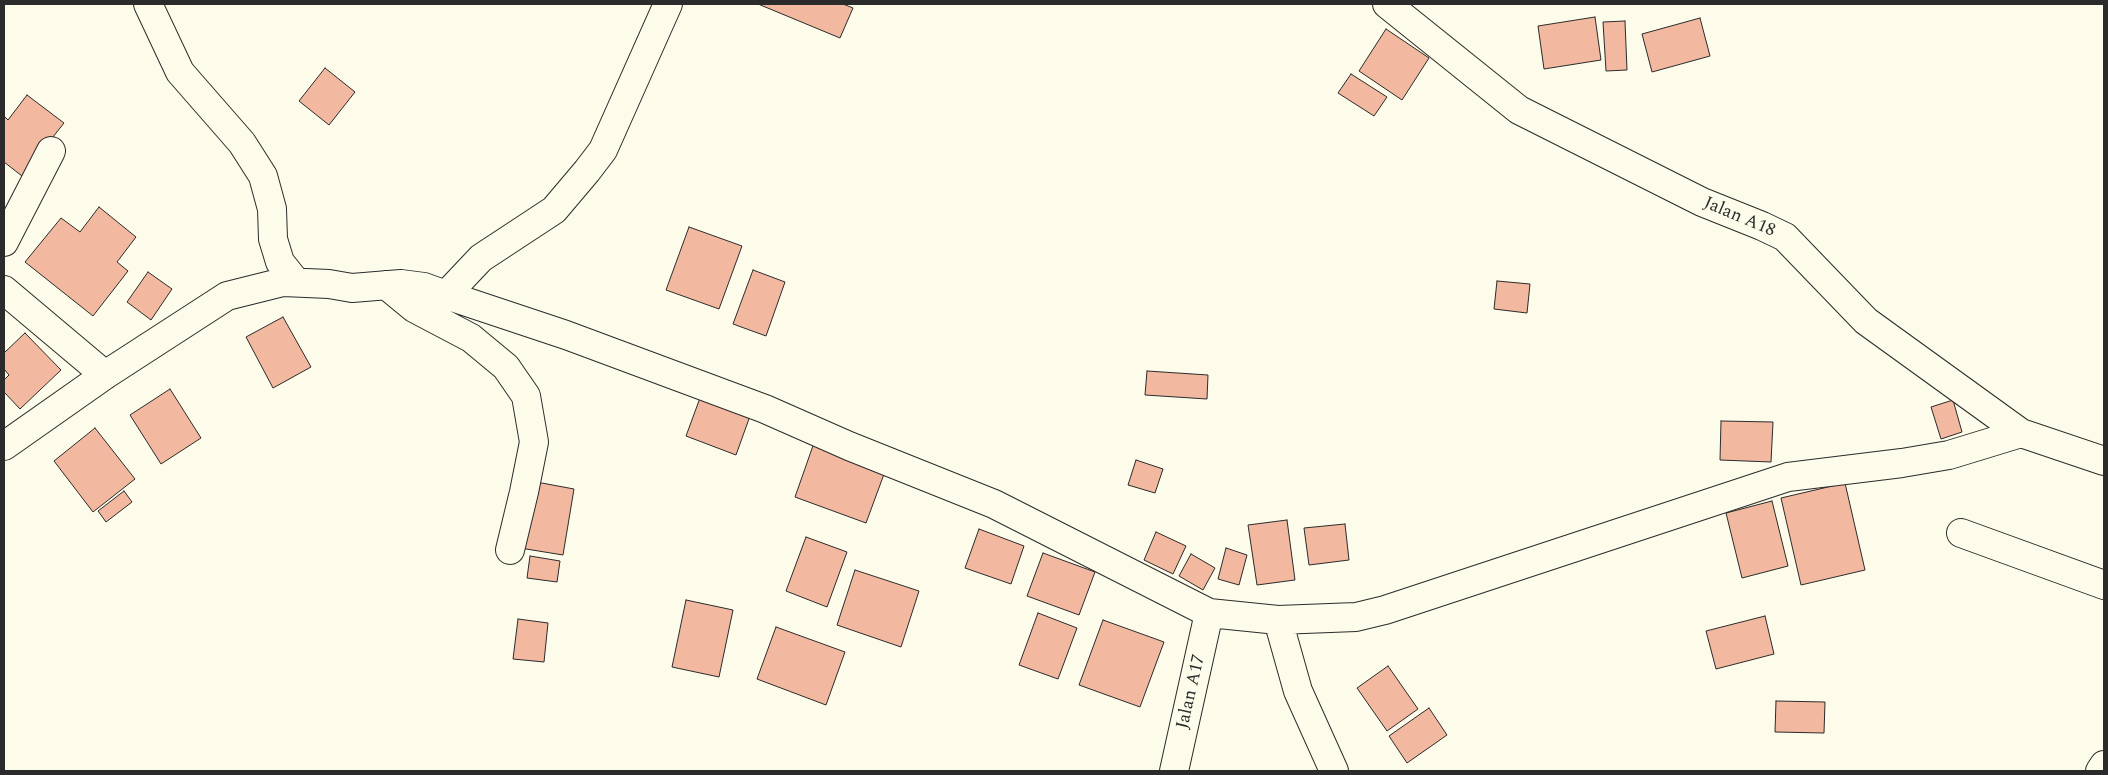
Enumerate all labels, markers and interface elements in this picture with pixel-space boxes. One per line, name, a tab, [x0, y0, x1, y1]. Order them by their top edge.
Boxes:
street label: Jalan A18	[1700, 193, 1778, 243]
street label: Jalan A17	[1173, 653, 1211, 731]

